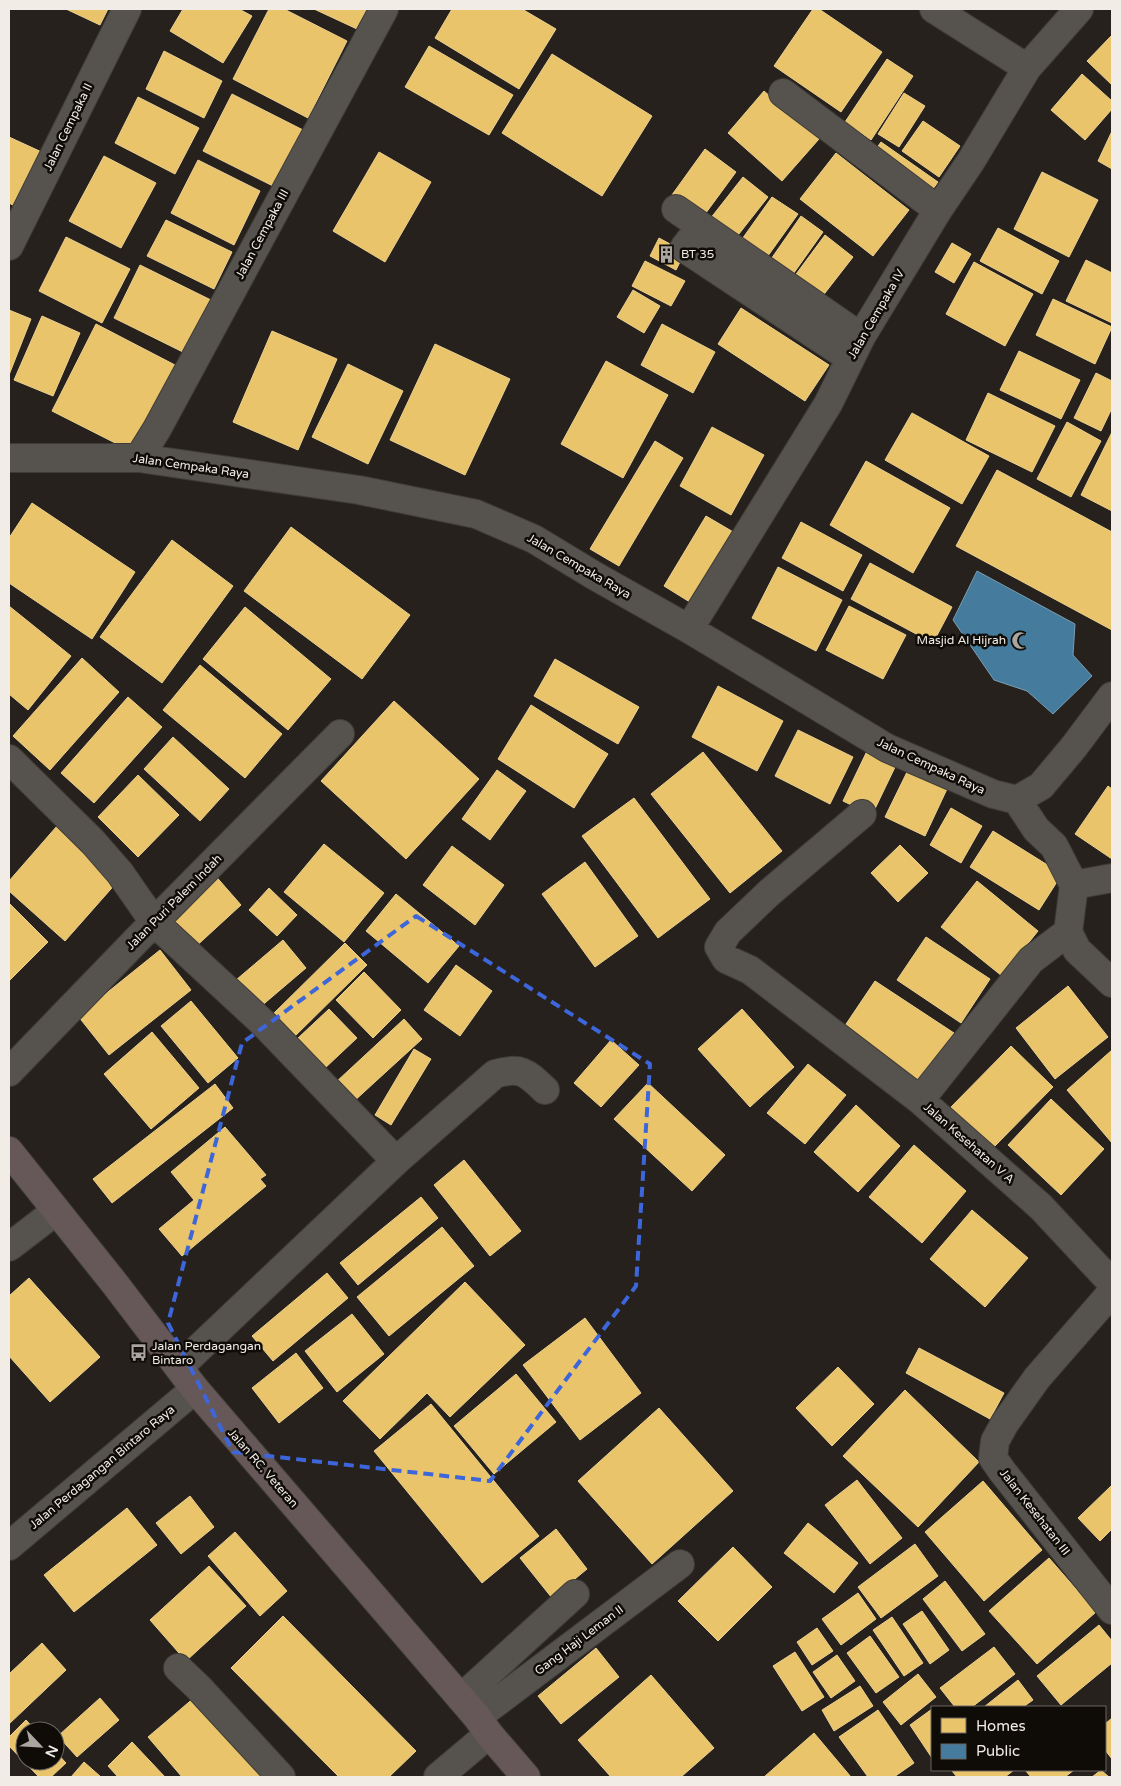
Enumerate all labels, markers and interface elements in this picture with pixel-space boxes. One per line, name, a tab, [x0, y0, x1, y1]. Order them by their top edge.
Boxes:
street label: Jalan Cempaka II	[41, 81, 95, 173]
street label: Jalan Cempaka III	[233, 187, 291, 281]
building icon: BT 35	[657, 244, 677, 264]
place label: BT 35	[681, 247, 714, 261]
street label: Jalan Cempaka IV	[845, 266, 908, 361]
street label: Jalan Cempaka Raya	[132, 451, 250, 481]
street label: Jalan Cempaka Raya	[525, 531, 633, 601]
mosque icon: Masjid Al Hijrah	[1010, 630, 1030, 650]
place label: Masjid Al Hijrah	[917, 633, 1006, 647]
street label: Jalan Cempaka Raya	[875, 735, 987, 797]
street label: Jalan Puri Palem Indah	[123, 851, 225, 953]
street label: Jalan Kesehatan V A	[921, 1100, 1017, 1186]
place label: Jalan Perdagangan Bintaro	[152, 1339, 261, 1367]
bus stop icon: Jalan Perdagangan Bintaro	[128, 1343, 148, 1363]
street label: Jalan Perdagangan Bintaro Raya	[27, 1402, 177, 1532]
street label: Jalan RC. Veteran	[225, 1426, 301, 1510]
street label: Jalan Kesehatan III	[997, 1466, 1073, 1558]
street label: Gang Haji Leman II	[532, 1602, 626, 1678]
legend	[931, 1706, 1106, 1771]
text: Homes	[976, 1717, 1026, 1735]
north arrow	[15, 1721, 65, 1771]
text: Public	[976, 1742, 1020, 1760]
text: N	[41, 1743, 61, 1760]

